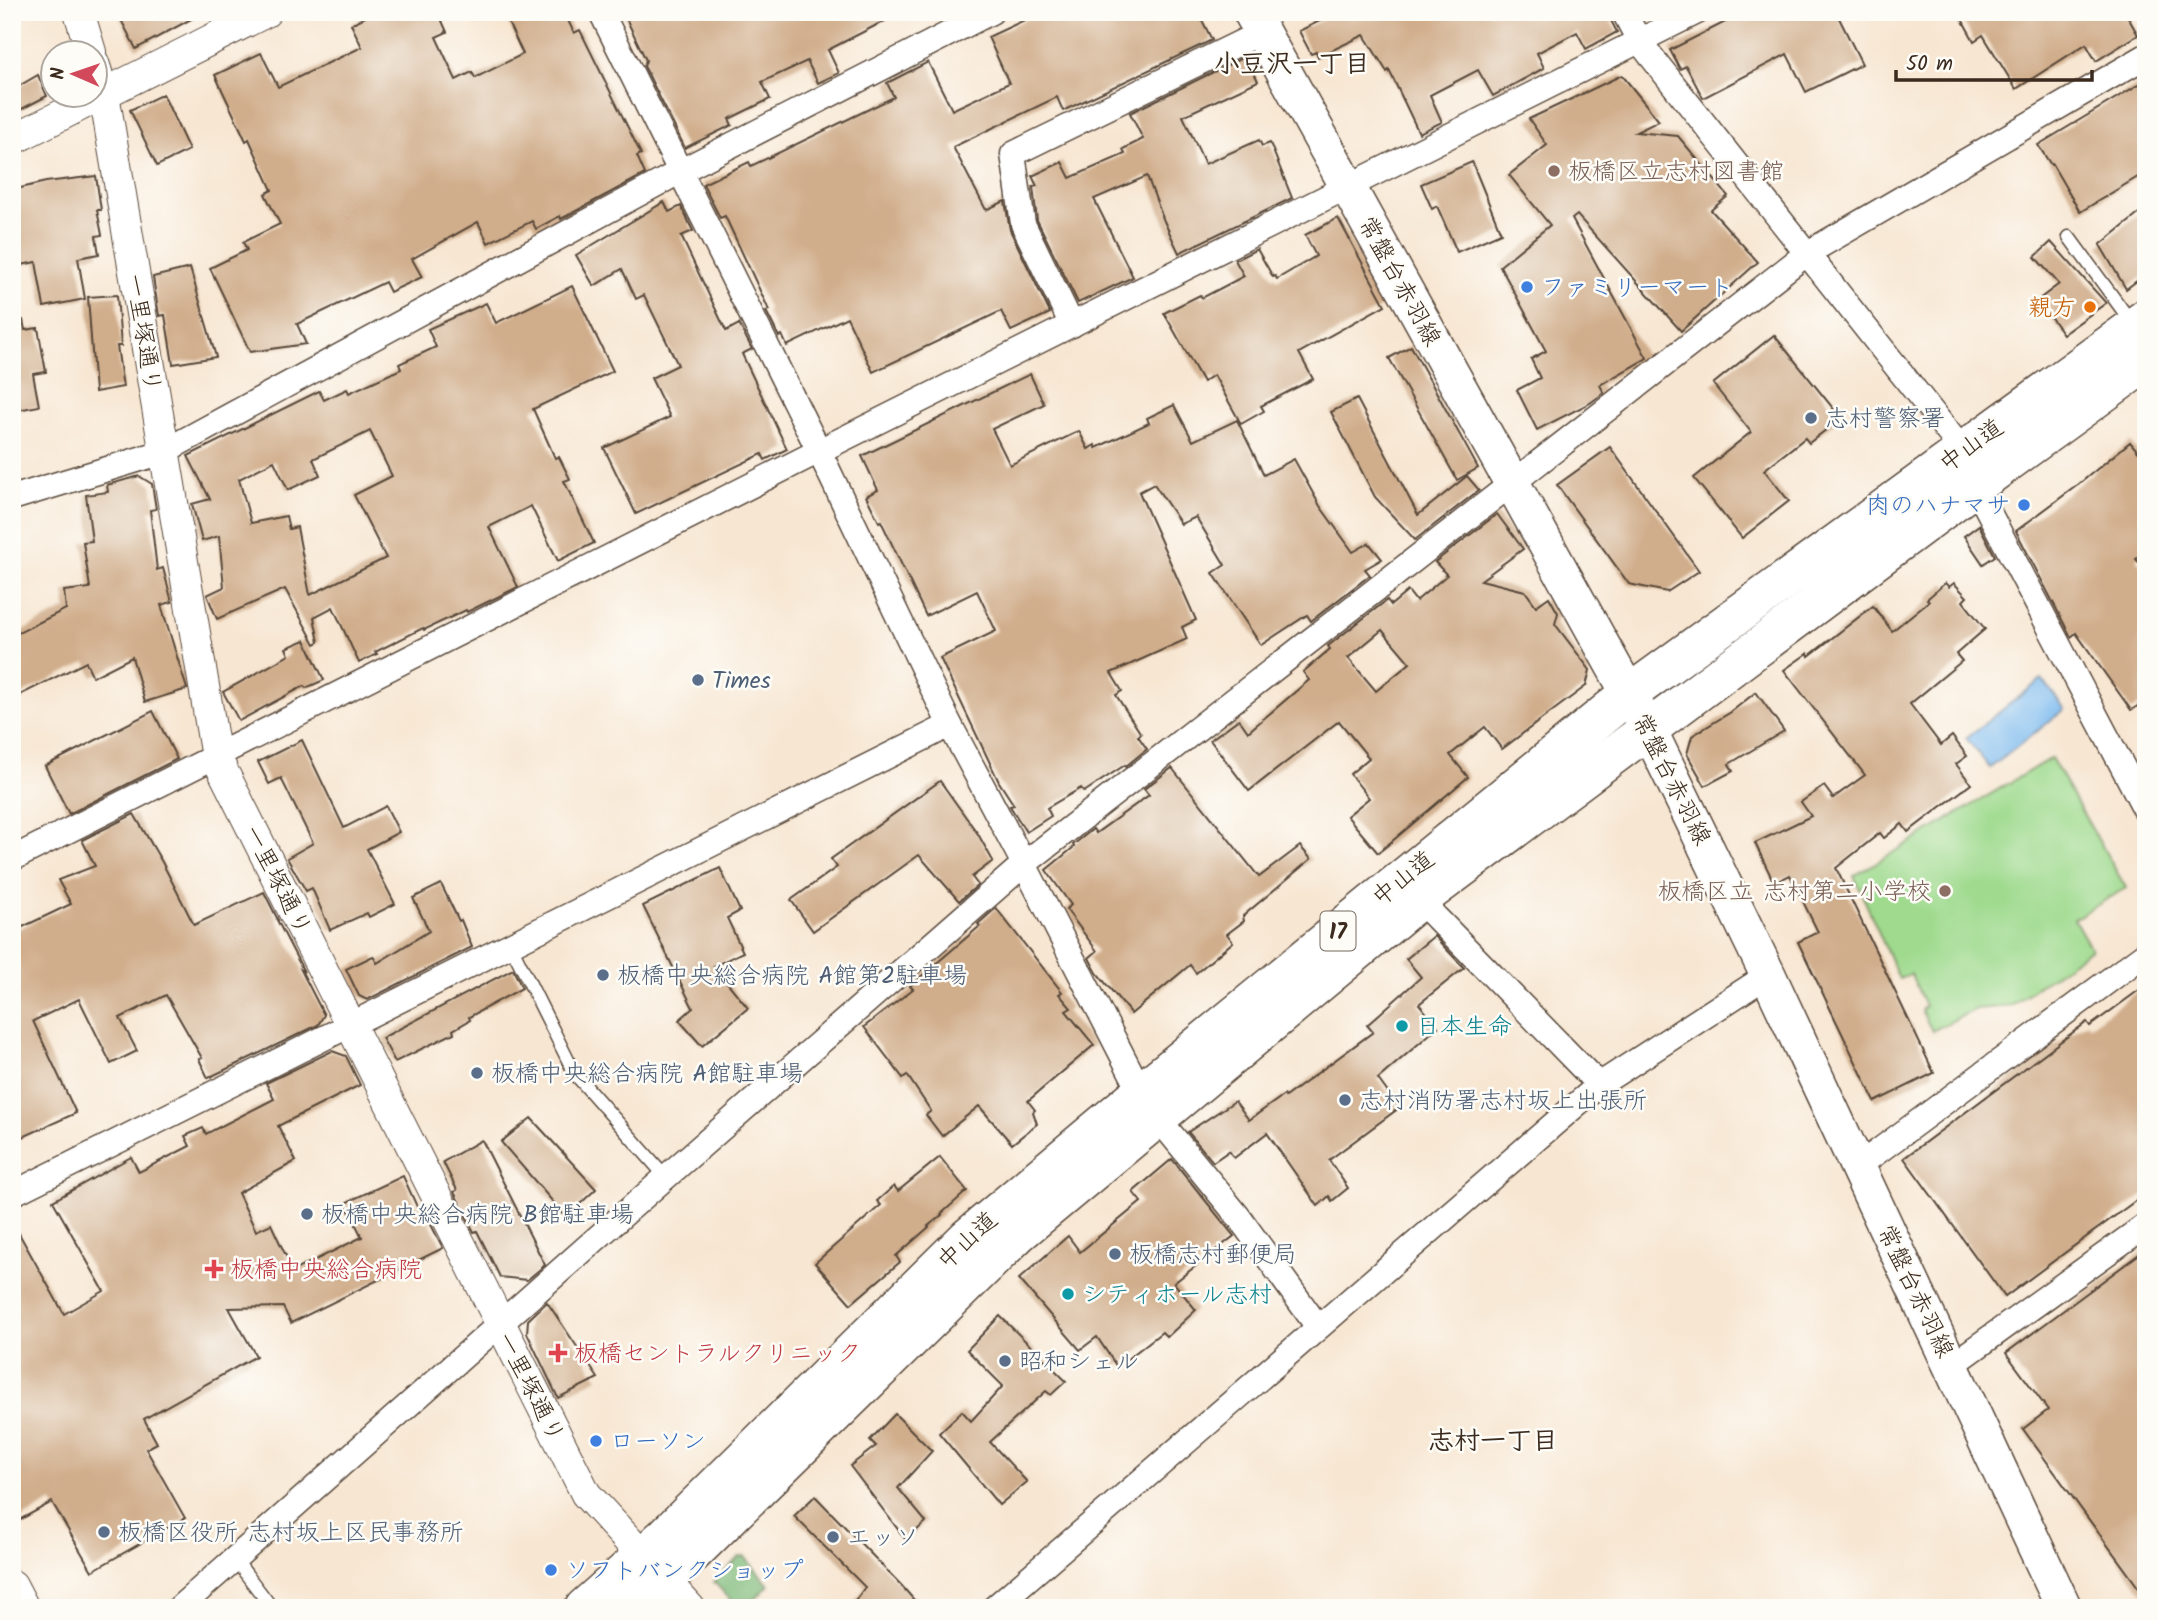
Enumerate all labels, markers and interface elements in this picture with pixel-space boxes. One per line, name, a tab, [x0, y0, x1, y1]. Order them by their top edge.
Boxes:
north arrow	[38, 38, 108, 108]
scale bar	[1896, 38, 2092, 82]
district label: 小豆沢一丁目	[1214, 44, 1370, 86]
text: 50 m	[1906, 48, 1953, 81]
text: N	[44, 67, 74, 80]
place label: 板橋区立志村図書館	[1568, 153, 1784, 192]
marker: 板橋区立志村図書館	[1546, 163, 1562, 179]
street label: 常盤台赤羽線	[1347, 209, 1451, 354]
place label: ファミリーマート	[1541, 269, 1733, 308]
street label: 一里塚通り	[114, 271, 171, 396]
marker: ファミリーマート	[1519, 279, 1535, 295]
place label: 親方	[2028, 289, 2076, 328]
marker: 親方	[2082, 299, 2098, 315]
place label: 志村警察署	[1825, 400, 1945, 439]
street label: 中山道	[1931, 409, 2012, 483]
marker: 志村警察署	[1803, 410, 1819, 426]
place label: 肉のハナマサ	[1866, 487, 2010, 526]
marker: 肉のハナマサ	[2016, 497, 2032, 513]
place label: Times	[712, 662, 771, 701]
marker: Times	[690, 672, 706, 688]
street label: 常盤台赤羽線	[1621, 707, 1721, 853]
street label: 一里塚通り	[232, 818, 321, 943]
street label: 中山道	[1364, 841, 1444, 917]
place label: 板橋区立 志村第二小学校	[1657, 873, 1931, 912]
marker: 板橋区立 志村第二小学校	[1937, 883, 1953, 899]
road number: 17	[1320, 912, 1356, 950]
place label: 板橋中央総合病院 A館第2駐車場	[617, 957, 967, 996]
marker: 板橋中央総合病院 A館第2駐車場	[595, 967, 611, 983]
place label: 日本生命	[1416, 1008, 1512, 1047]
marker: 日本生命	[1394, 1018, 1410, 1034]
place label: 板橋中央総合病院 A館駐車場	[491, 1055, 803, 1094]
marker: 板橋中央総合病院 A館駐車場	[469, 1065, 485, 1081]
place label: 志村消防署志村坂上出張所	[1359, 1082, 1647, 1121]
marker: 志村消防署志村坂上出張所	[1337, 1092, 1353, 1108]
place label: 板橋中央総合病院 B館駐車場	[321, 1196, 634, 1235]
street label: 中山道	[928, 1202, 1008, 1280]
marker: 板橋中央総合病院 B館駐車場	[299, 1206, 315, 1222]
street label: 常盤台赤羽線	[1866, 1218, 1964, 1365]
place label: 板橋志村郵便局	[1129, 1236, 1297, 1275]
marker: 板橋志村郵便局	[1107, 1246, 1123, 1262]
place label: 板橋中央総合病院	[230, 1251, 422, 1290]
marker: 板橋中央総合病院	[204, 1259, 224, 1279]
place label: シティホール志村	[1082, 1276, 1273, 1315]
marker: シティホール志村	[1060, 1286, 1076, 1302]
street label: 一里塚通り	[485, 1325, 574, 1450]
place label: 板橋セントラルクリニック	[574, 1335, 861, 1374]
marker: 板橋セントラルクリニック	[548, 1343, 568, 1363]
place label: 昭和シェル	[1019, 1343, 1139, 1382]
marker: 昭和シェル	[997, 1353, 1013, 1369]
district label: 志村一丁目	[1428, 1421, 1558, 1463]
place label: ローソン	[610, 1423, 706, 1462]
marker: ローソン	[588, 1433, 604, 1449]
place label: 板橋区役所 志村坂上区民事務所	[118, 1514, 464, 1553]
place label: エッソ	[847, 1519, 919, 1558]
marker: 板橋区役所 志村坂上区民事務所	[96, 1524, 112, 1540]
marker: エッソ	[825, 1529, 841, 1545]
place label: ソフトバンクショップ	[565, 1552, 804, 1591]
marker: ソフトバンクショップ	[543, 1562, 559, 1578]

